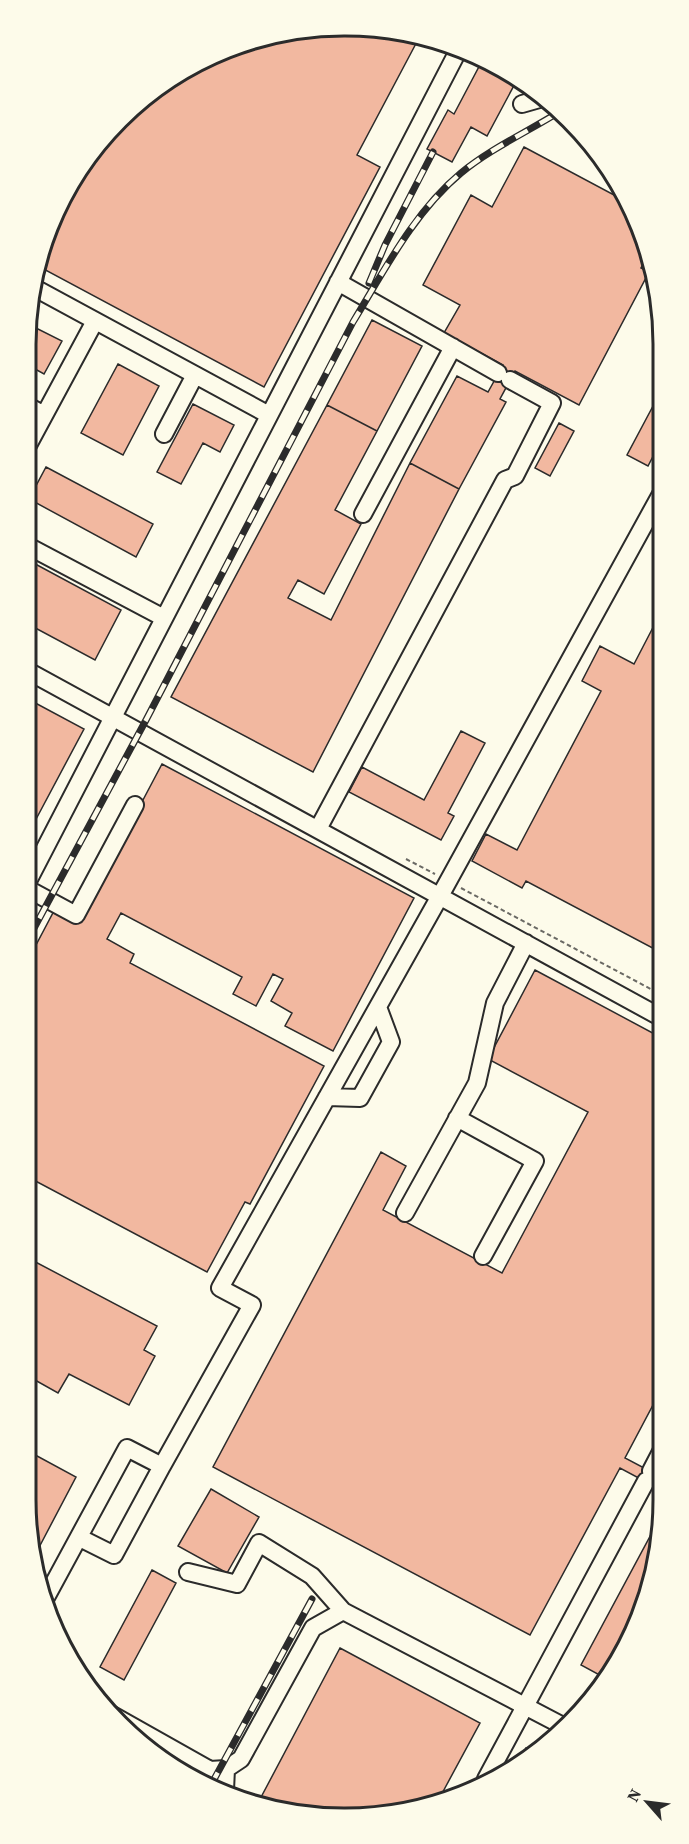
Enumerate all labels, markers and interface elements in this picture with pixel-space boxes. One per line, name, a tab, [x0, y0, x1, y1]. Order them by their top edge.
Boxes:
north arrow	[617, 1772, 677, 1832]
text: N	[621, 1784, 646, 1805]

